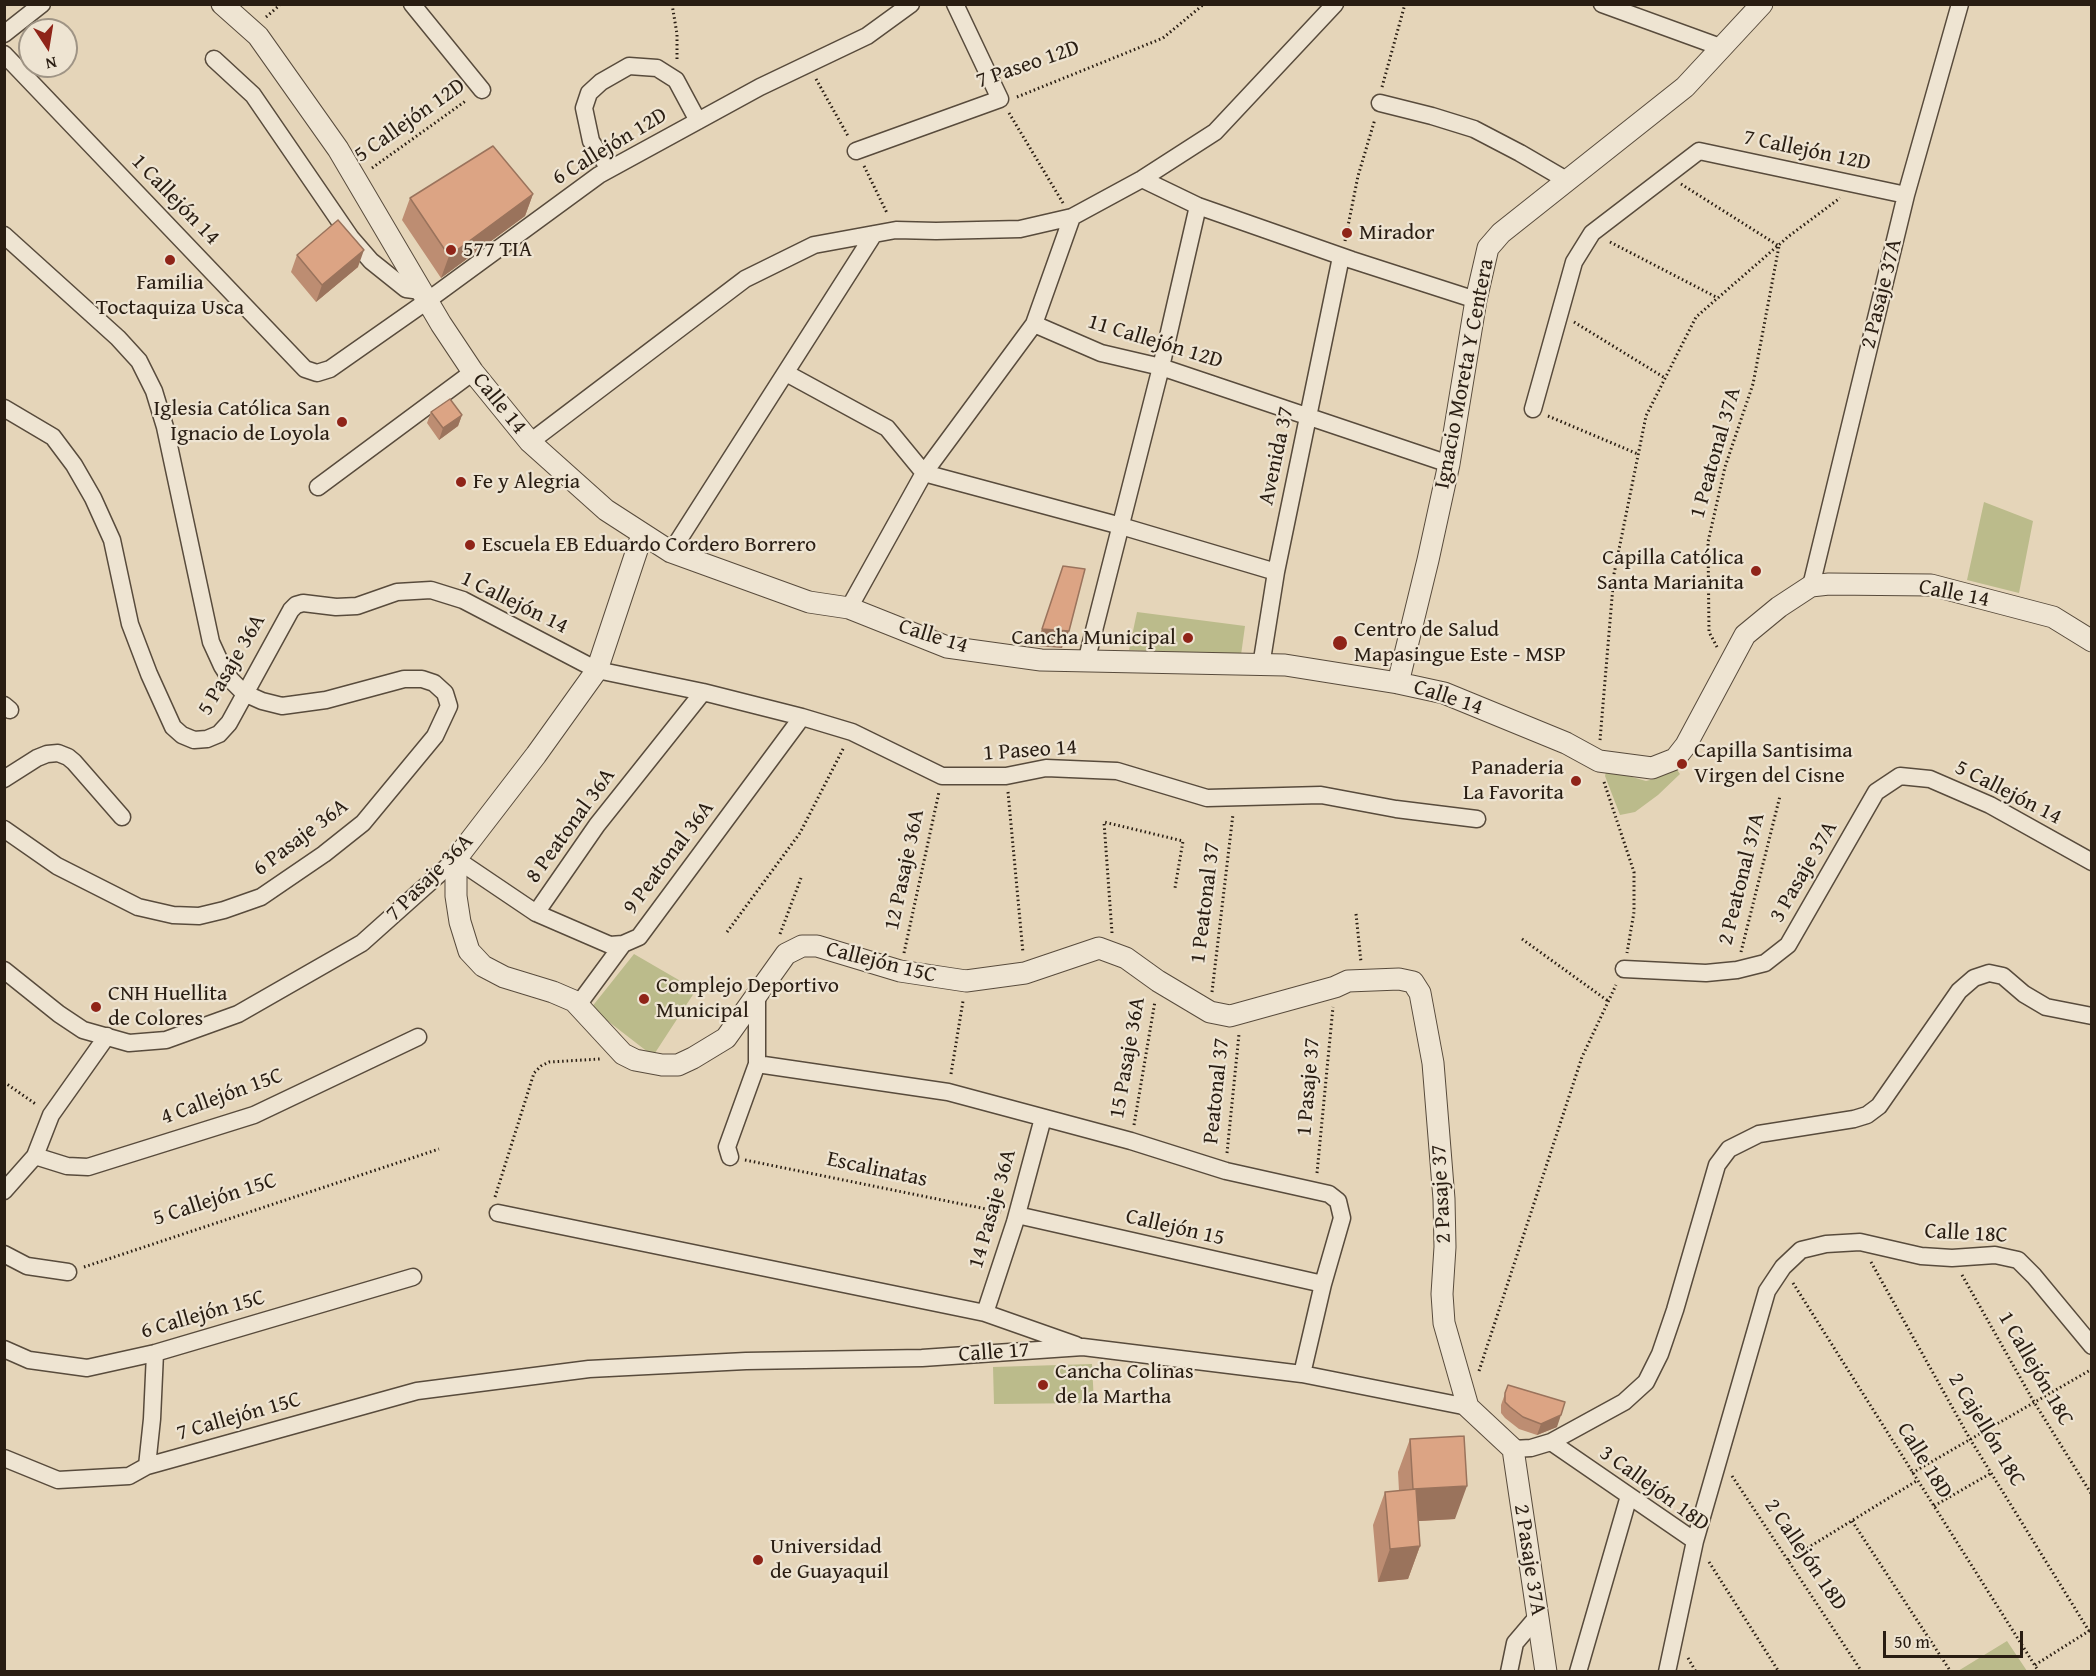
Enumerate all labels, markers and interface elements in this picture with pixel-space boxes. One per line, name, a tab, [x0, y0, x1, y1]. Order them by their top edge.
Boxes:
north arrow	[18, 18, 78, 78]
street label: 7 Paseo 12D	[973, 35, 1083, 95]
text: N	[44, 51, 59, 76]
street label: 5 Callejón 12D	[349, 73, 471, 169]
street label: 6 Callejón 12D	[548, 102, 672, 192]
street label: 7 Callejón 12D	[1741, 125, 1873, 177]
street label: 1 Callejón 14	[125, 149, 225, 251]
place label: Mirador	[1359, 220, 1434, 246]
marker: Mirador	[1340, 226, 1354, 240]
street label: 2 Pasaje 37A	[1856, 236, 1908, 352]
place label: 577 TIA	[463, 237, 532, 263]
marker: 577 TIA	[444, 243, 458, 257]
marker: Familia Toctaquiza Usca	[163, 253, 177, 267]
street label: Ignacio Moreta Y Centera	[1430, 257, 1500, 491]
place label: Familia Toctaquiza Usca	[96, 270, 244, 322]
street label: 11 Callejón 12D	[1084, 309, 1226, 375]
street label: Calle 14	[466, 368, 532, 440]
street label: 1 Peatonal 37A	[1685, 384, 1747, 522]
place label: Iglesia Católica San Ignacio de Loyola	[153, 396, 330, 448]
street label: Avenida 37	[1254, 404, 1300, 508]
marker: Iglesia Católica San Ignacio de Loyola	[335, 415, 349, 429]
place label: Fe y Alegria	[473, 469, 580, 495]
marker: Fe y Alegria	[454, 475, 468, 489]
place label: Escuela EB Eduardo Cordero Borrero	[482, 532, 816, 558]
marker: Escuela EB Eduardo Cordero Borrero	[463, 538, 477, 552]
place label: Capilla Católica Santa Marianita	[1597, 545, 1744, 596]
marker: Capilla Católica Santa Marianita	[1749, 564, 1763, 578]
street label: 1 Callejón 14	[456, 566, 572, 640]
street label: Calle 14	[1917, 574, 1991, 614]
street label: 5 Pasaje 36A	[192, 610, 272, 720]
street label: Calle 14	[895, 614, 971, 660]
place label: Centro de Salud Mapasingue Este - MSP	[1354, 617, 1566, 668]
place label: Cancha Municipal	[1011, 625, 1176, 651]
marker: Cancha Municipal	[1181, 631, 1195, 645]
marker: Centro de Salud Mapasingue Este - MSP	[1331, 634, 1349, 652]
street label: Calle 14	[1410, 674, 1486, 722]
street label: 1 Paseo 14	[982, 735, 1078, 767]
place label: Capilla Santisima Virgen del Cisne	[1694, 738, 1853, 790]
place label: Panaderia La Favorita	[1463, 755, 1564, 806]
street label: 5 Callejón 14	[1950, 755, 2066, 831]
marker: Capilla Santisima Virgen del Cisne	[1675, 757, 1689, 771]
street label: 8 Peatonal 36A	[521, 764, 621, 888]
marker: Panaderia La Favorita	[1569, 774, 1583, 788]
street label: 6 Pasaje 36A	[248, 794, 354, 882]
street label: 9 Peatonal 36A	[618, 796, 720, 920]
street label: 12 Pasaje 36A	[879, 807, 931, 933]
street label: 2 Peatonal 37A	[1713, 810, 1771, 948]
street label: 3 Pasaje 37A	[1764, 817, 1844, 927]
street label: 7 Pasaje 36A	[381, 829, 479, 927]
street label: 1 Peatonal 37	[1185, 841, 1227, 965]
street label: Callejón 15C	[823, 937, 939, 989]
place label: Complejo Deportivo Municipal	[656, 973, 839, 1024]
place label: CNH Huellita de Colores	[108, 981, 227, 1032]
marker: Complejo Deportivo Municipal	[637, 992, 651, 1006]
street label: 15 Pasaje 36A	[1104, 995, 1152, 1121]
marker: CNH Huellita de Colores	[89, 1000, 103, 1014]
street label: Peatonal 37	[1198, 1037, 1236, 1145]
street label: 1 Pasaje 37	[1292, 1037, 1326, 1137]
street label: 4 Callejón 15C	[157, 1063, 287, 1131]
street label: 2 Pasaje 37	[1426, 1144, 1458, 1244]
street label: Escalinatas	[824, 1146, 930, 1194]
street label: 14 Pasaje 36A	[963, 1146, 1023, 1272]
street label: 5 Callejón 15C	[150, 1168, 280, 1232]
street label: Callejón 15	[1123, 1204, 1227, 1252]
street label: Calle 18C	[1924, 1219, 2008, 1249]
street label: 6 Callejón 15C	[138, 1285, 268, 1345]
street label: 1 Callejón 18C	[1992, 1307, 2078, 1431]
street label: Calle 17	[958, 1337, 1030, 1369]
place label: Cancha Colinas de la Martha	[1055, 1359, 1194, 1410]
street label: 2 Cajellón 18C	[1942, 1368, 2030, 1492]
marker: Cancha Colinas de la Martha	[1036, 1378, 1050, 1392]
street label: 7 Callejón 15C	[174, 1387, 304, 1447]
street label: Calle 18D	[1890, 1418, 1958, 1504]
street label: 3 Callejón 18D	[1594, 1440, 1714, 1538]
street label: 2 Callejón 18D	[1758, 1494, 1852, 1616]
street label: 2 Pasaje 37A	[1507, 1502, 1551, 1618]
place label: Universidad de Guayaquil	[770, 1534, 889, 1586]
marker: Universidad de Guayaquil	[751, 1553, 765, 1567]
scale bar	[1886, 1619, 2026, 1657]
text: 50 m	[1894, 1628, 1930, 1655]

